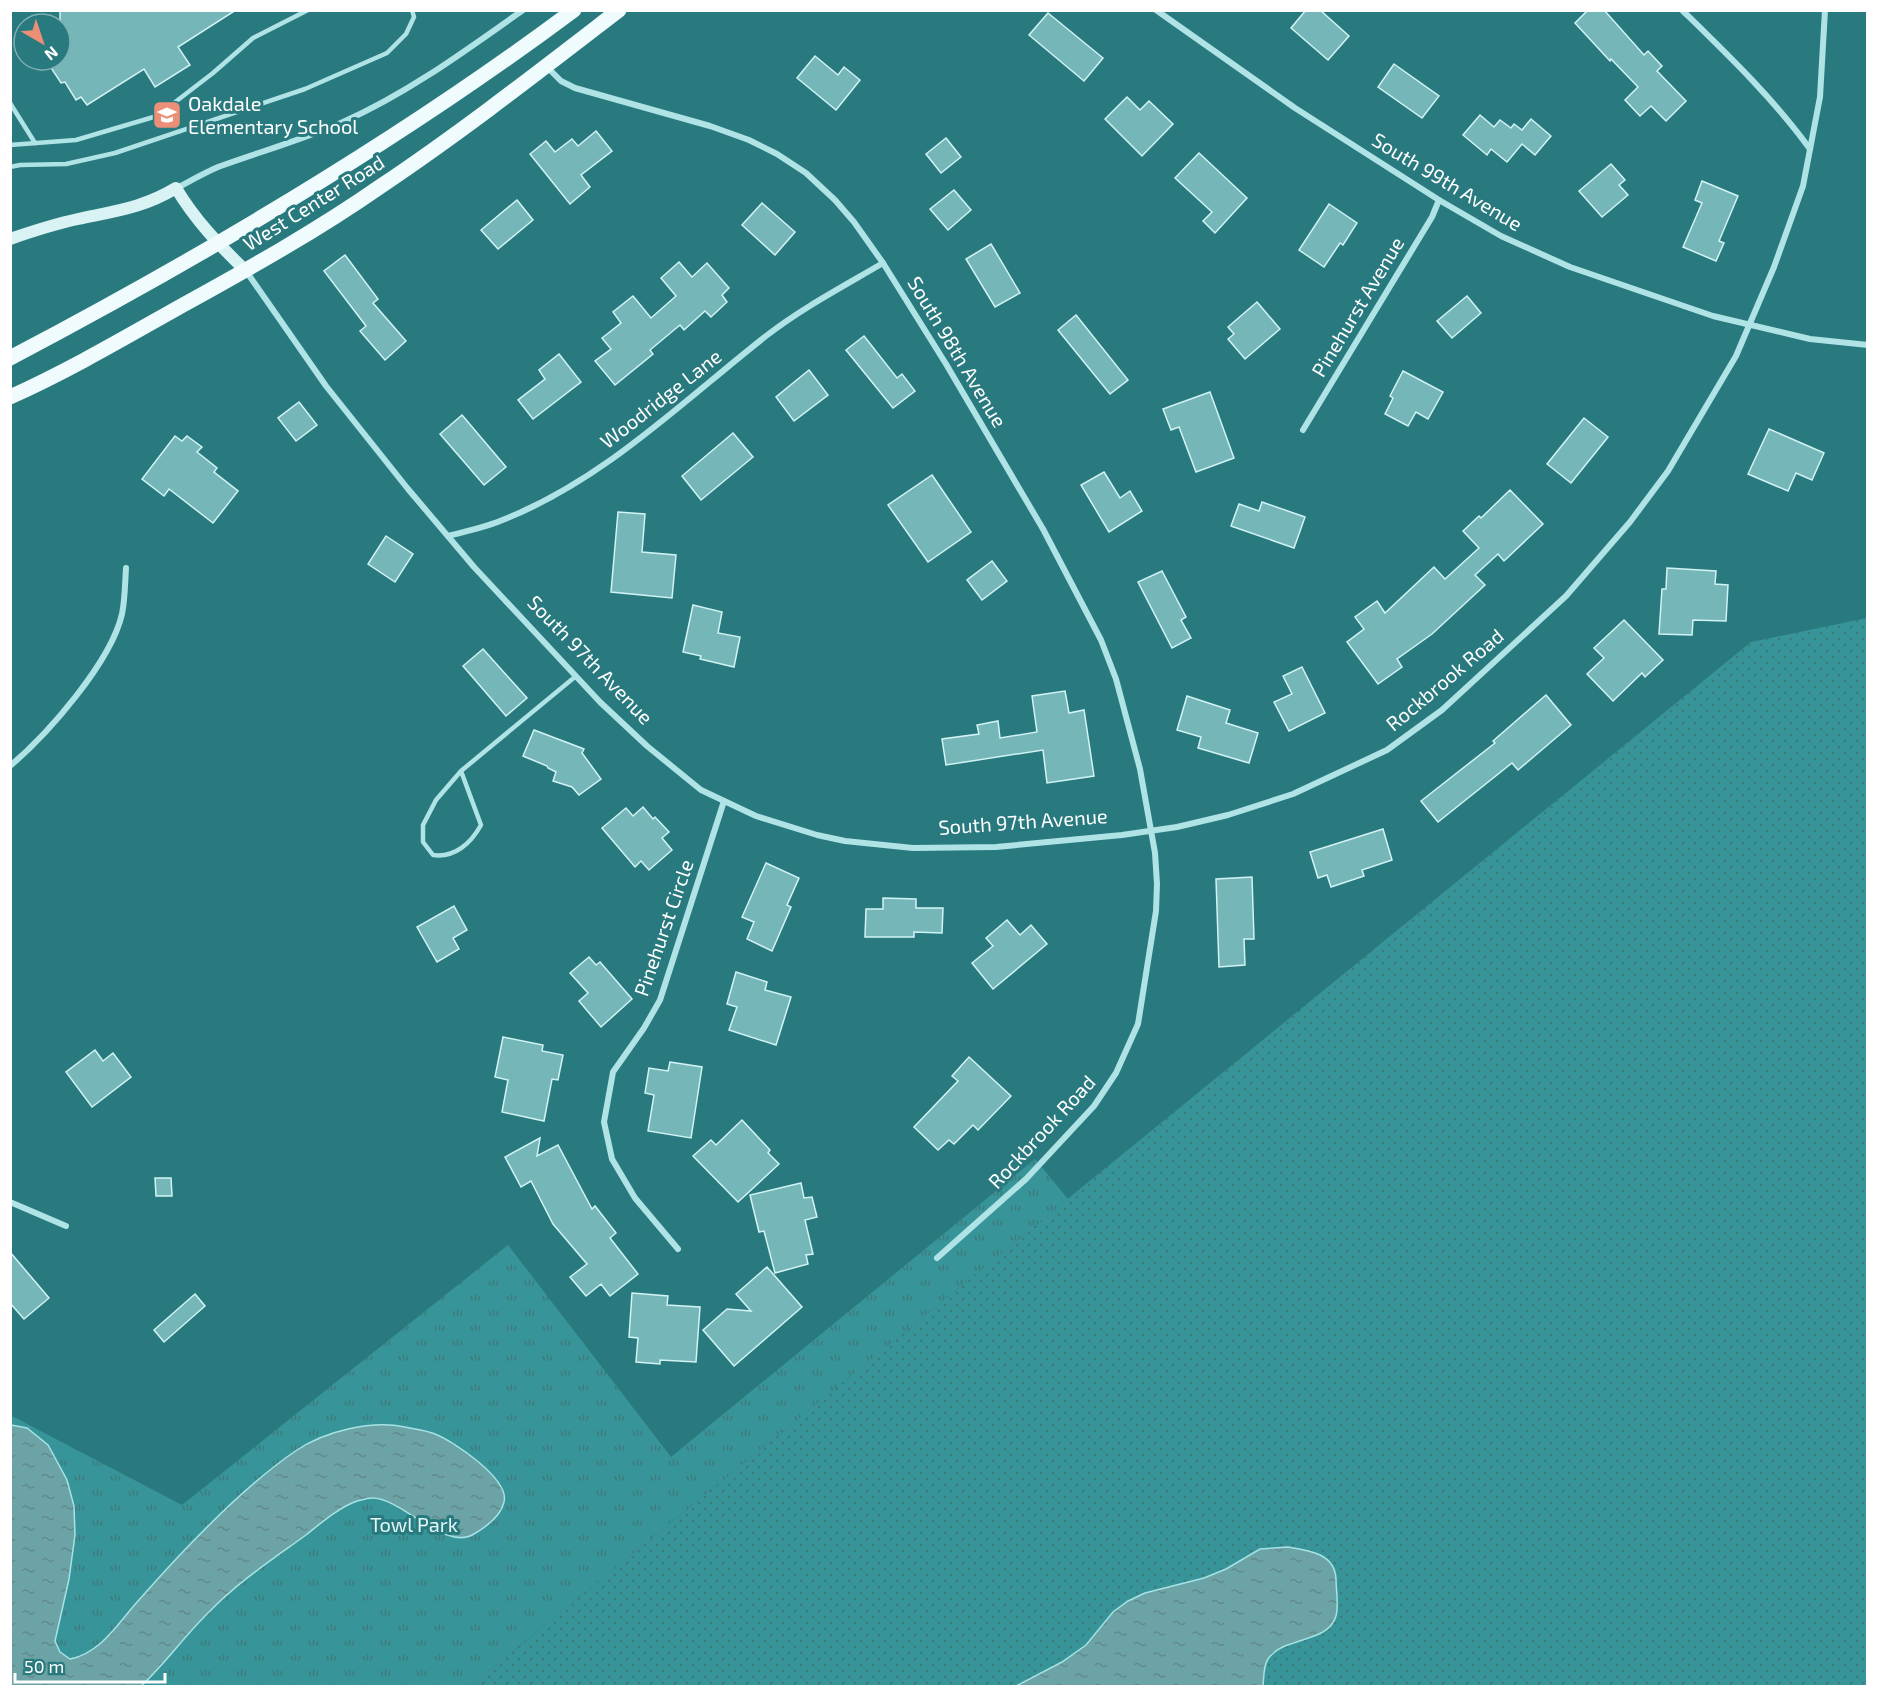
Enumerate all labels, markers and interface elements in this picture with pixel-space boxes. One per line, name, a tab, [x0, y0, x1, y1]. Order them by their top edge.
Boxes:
north arrow	[12, 12, 72, 72]
text: N	[41, 43, 62, 65]
place label: Oakdale Elementary School	[188, 91, 358, 138]
school or university icon: Oakdale Elementary School	[151, 99, 183, 131]
street label: South 99th Avenue	[1368, 127, 1527, 235]
street label: West Center Road	[238, 149, 388, 255]
street label: Pinehurst Avenue	[1306, 232, 1408, 381]
street label: South 98th Avenue	[903, 272, 1012, 431]
street label: Woodridge Lane	[595, 343, 726, 453]
street label: South 97th Avenue	[523, 590, 658, 729]
street label: Rockbrook Road	[1381, 623, 1508, 735]
street label: South 97th Avenue	[937, 803, 1108, 839]
street label: Pinehurst Circle	[628, 856, 698, 999]
street label: Rockbrook Road	[983, 1070, 1100, 1193]
park label: Towl Park	[370, 1512, 458, 1536]
scale bar	[15, 1646, 165, 1684]
text: 50 m	[24, 1655, 64, 1677]

